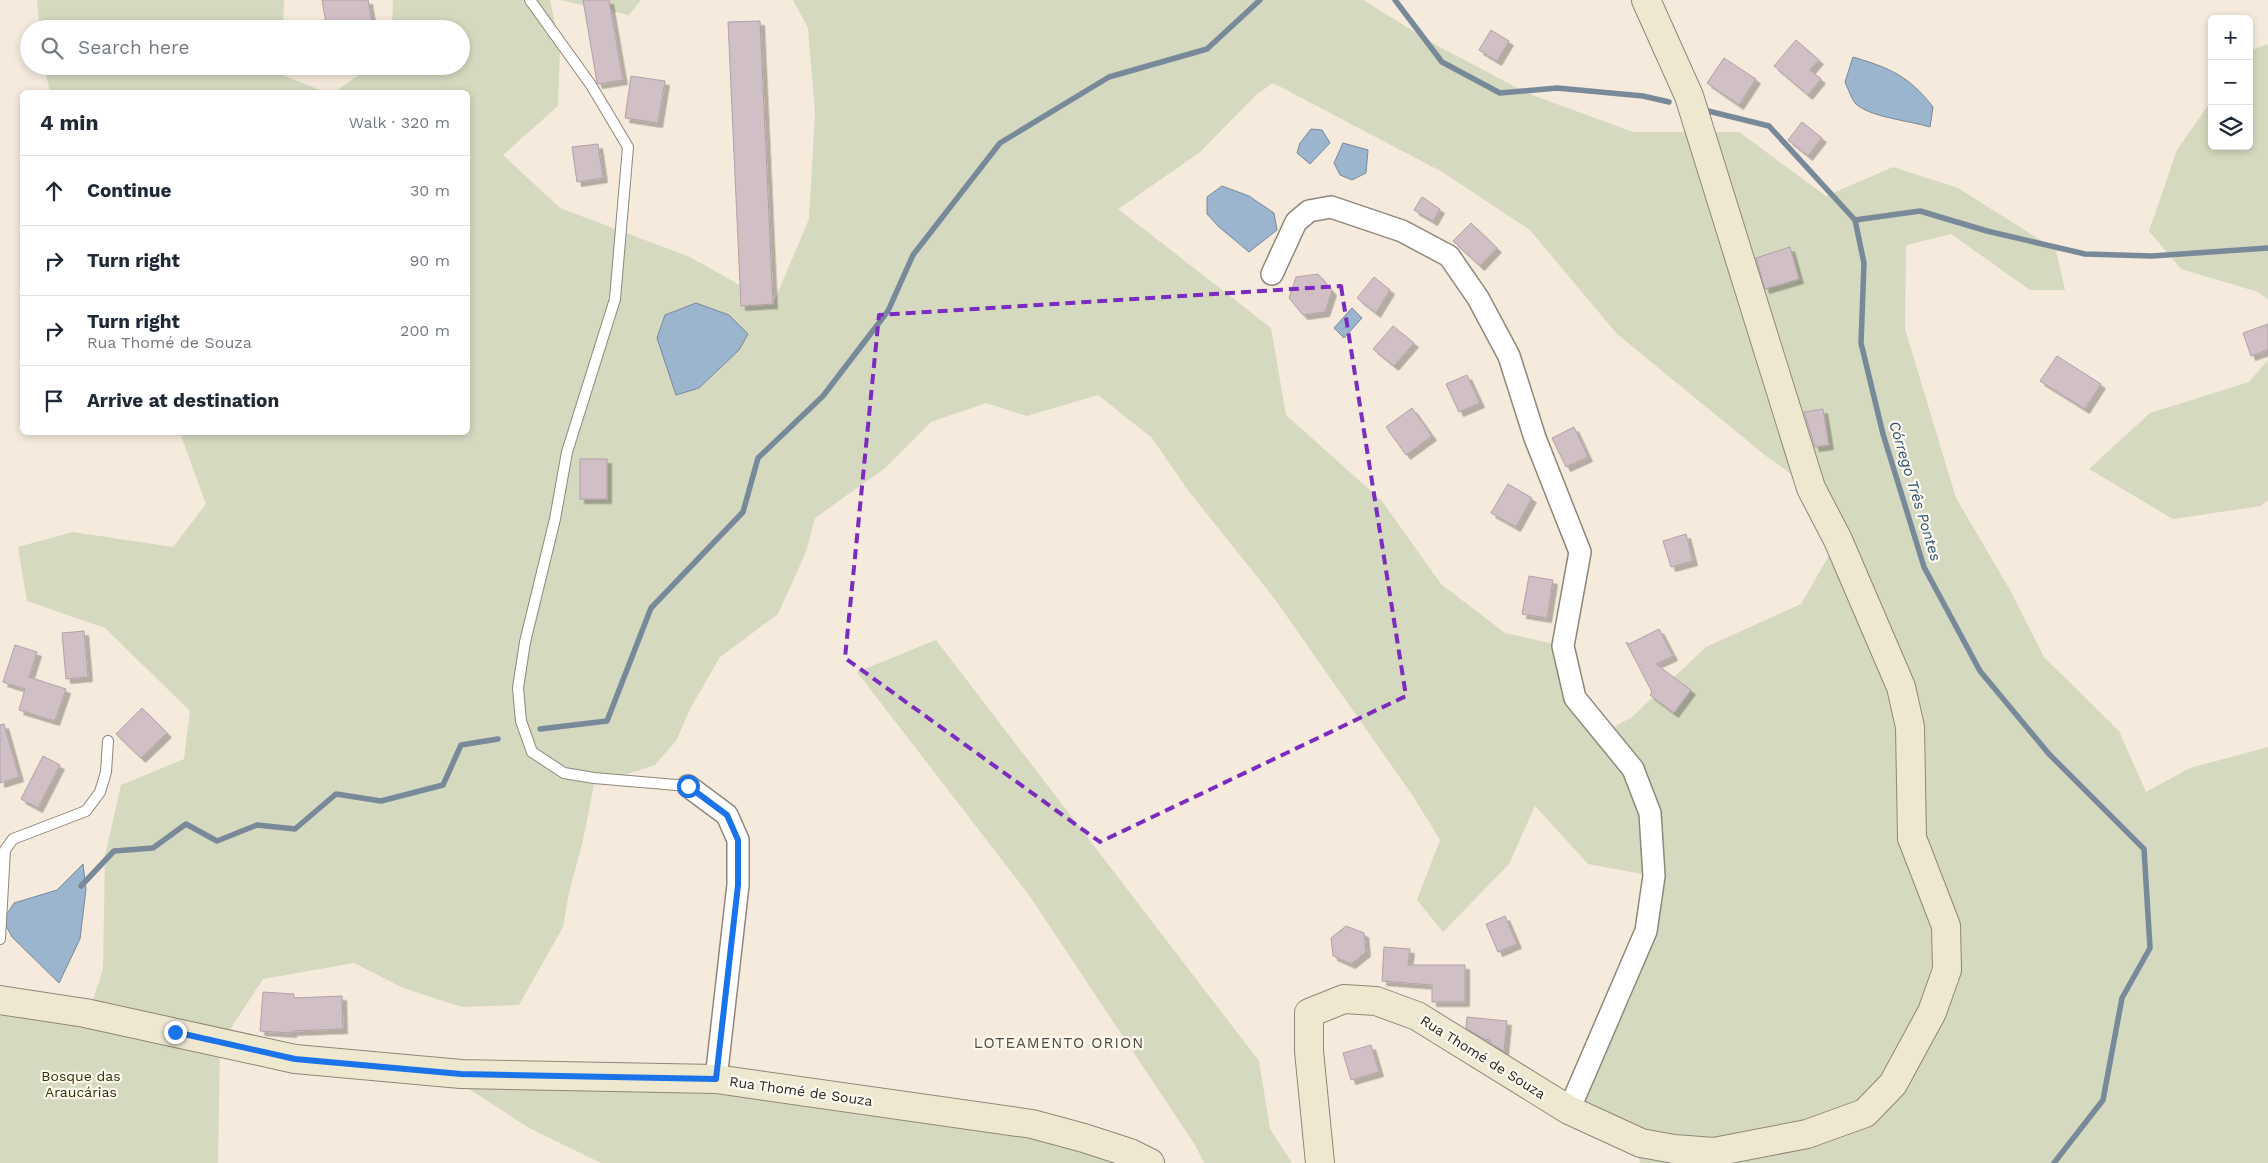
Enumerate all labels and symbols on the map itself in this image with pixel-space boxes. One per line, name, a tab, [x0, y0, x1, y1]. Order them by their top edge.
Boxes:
water label: Córrego Três Pontes	[1885, 419, 1945, 564]
route start	[677, 775, 700, 798]
street label: Rua Thomé de Souza	[1418, 1012, 1548, 1102]
route end	[164, 1021, 187, 1044]
district label: LOTEAMENTO ORION	[974, 1034, 1144, 1052]
park label: Bosque das Araucárias	[41, 1068, 121, 1100]
street label: Rua Thomé de Souza	[728, 1073, 874, 1109]

